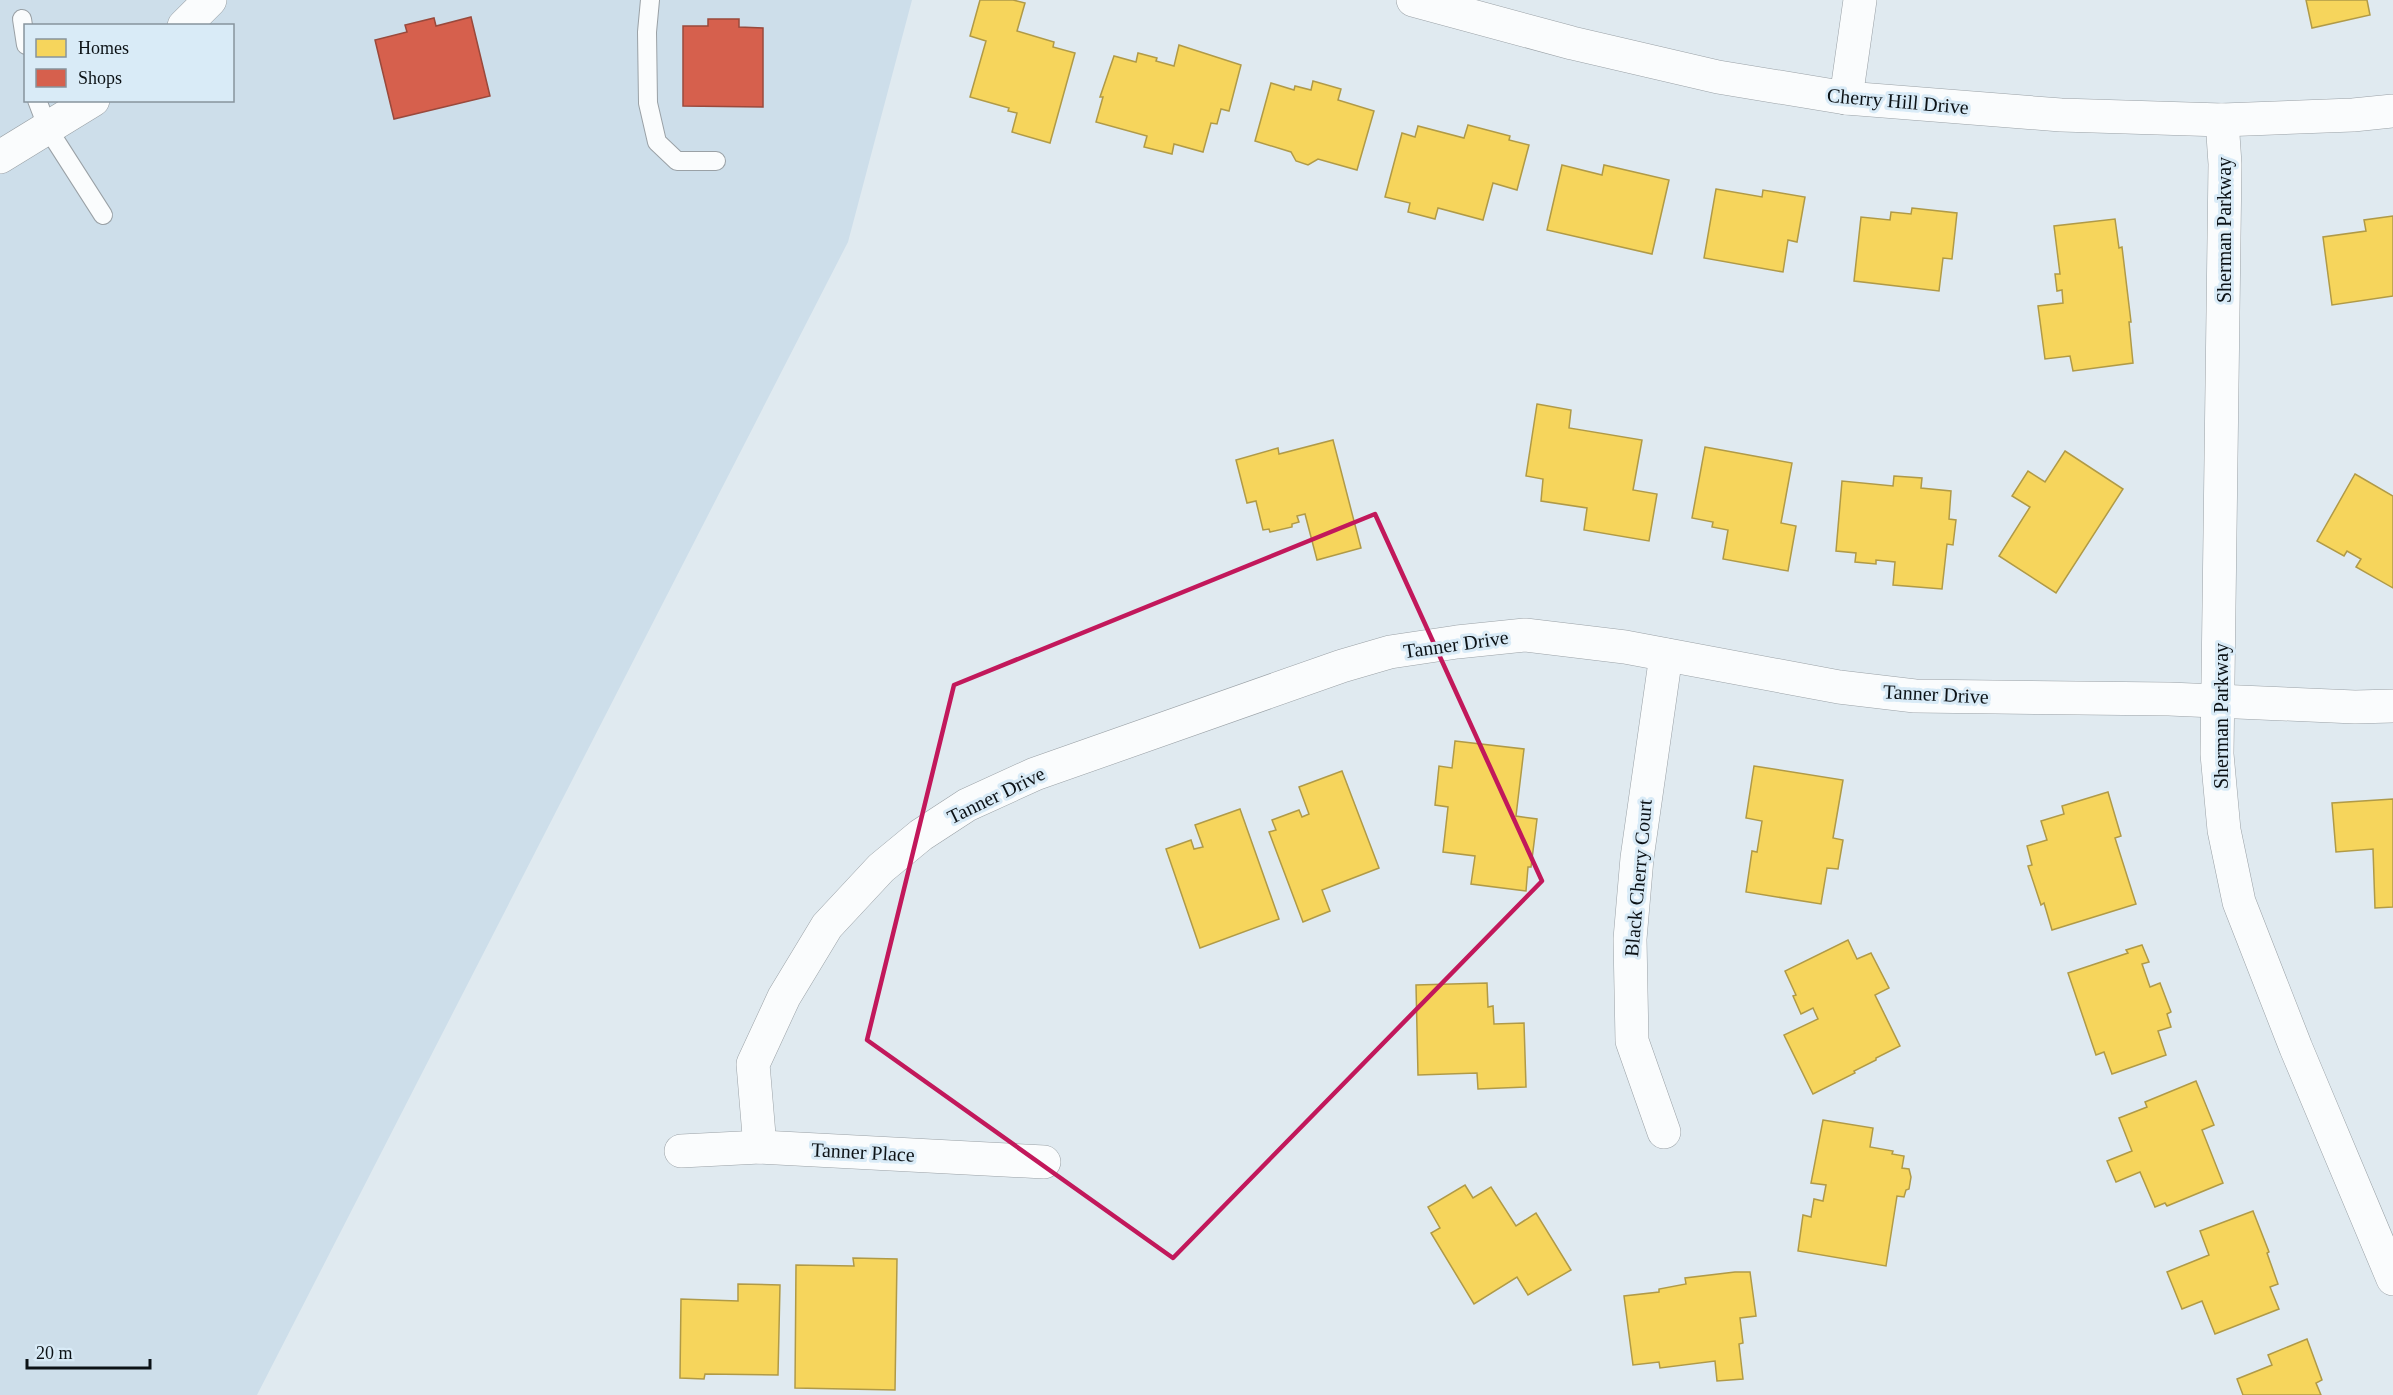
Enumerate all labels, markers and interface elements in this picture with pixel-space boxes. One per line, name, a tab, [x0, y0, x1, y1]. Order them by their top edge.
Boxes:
legend	[24, 24, 234, 102]
text: Homes	[78, 38, 129, 58]
text: Shops	[78, 68, 122, 88]
street label: Cherry Hill Drive	[1826, 84, 1970, 119]
street label: Sherman Parkway	[2213, 157, 2236, 303]
street label: Tanner Drive	[1402, 626, 1510, 662]
street label: Sherman Parkway	[2210, 643, 2233, 789]
street label: Tanner Drive	[1883, 680, 1990, 708]
street label: Tanner Drive	[944, 762, 1048, 828]
street label: Black Cherry Court	[1620, 798, 1657, 958]
street label: Tanner Place	[811, 1138, 915, 1166]
scale bar	[27, 1332, 150, 1370]
text: 20 m	[36, 1343, 73, 1363]

